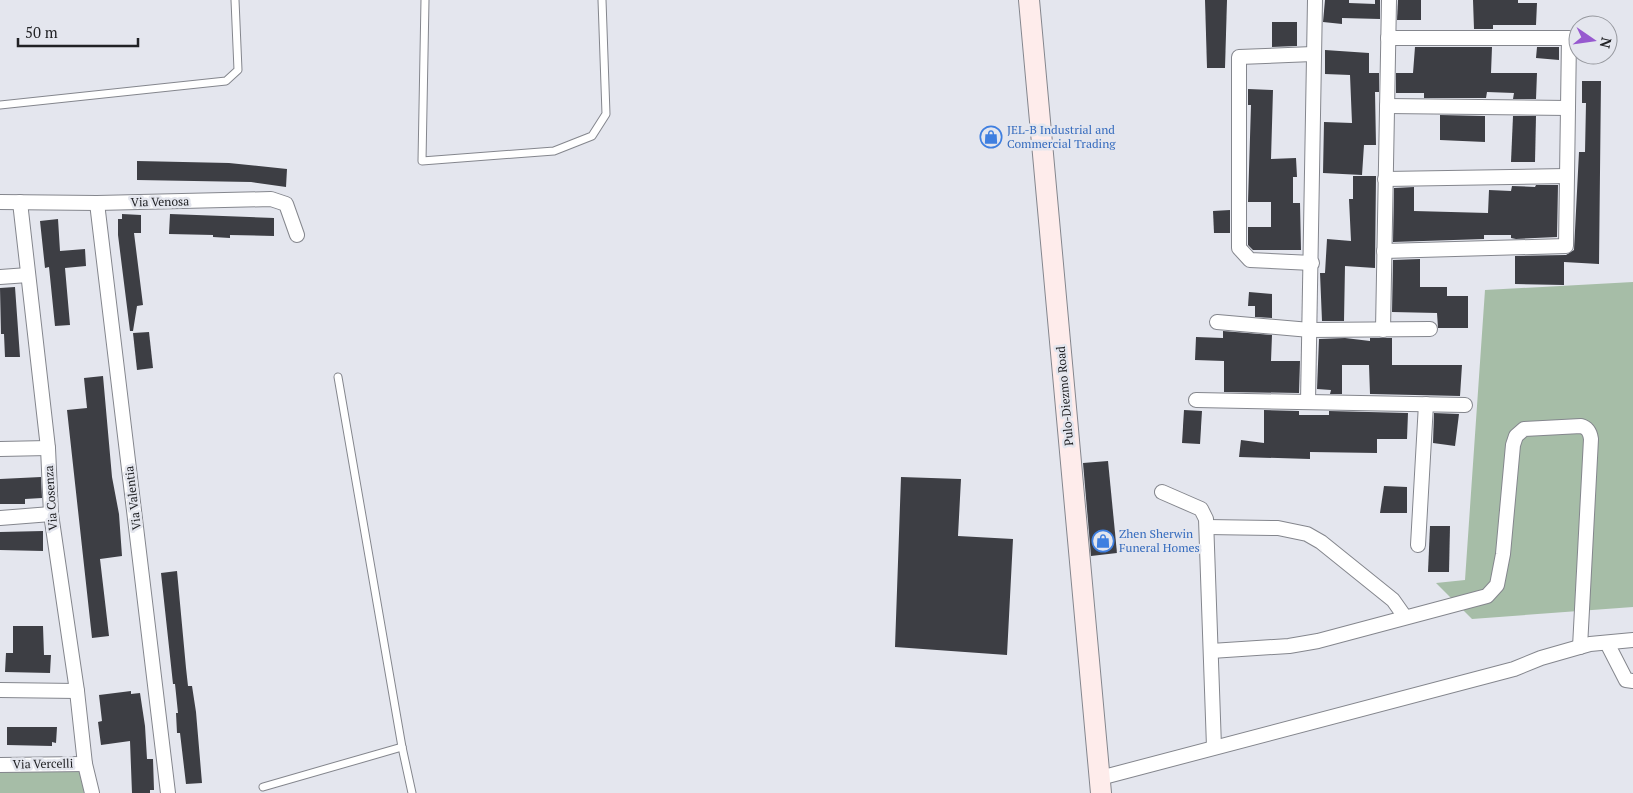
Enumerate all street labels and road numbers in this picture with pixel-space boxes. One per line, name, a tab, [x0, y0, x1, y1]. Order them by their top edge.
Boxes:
street label: Via Venosa	[131, 193, 189, 210]
street label: Pulo-Diezmo Road	[1053, 345, 1076, 446]
street label: Via Cosenza	[41, 465, 60, 531]
street label: Via Valentia	[121, 465, 144, 531]
street label: Via Vercelli	[13, 755, 74, 772]

